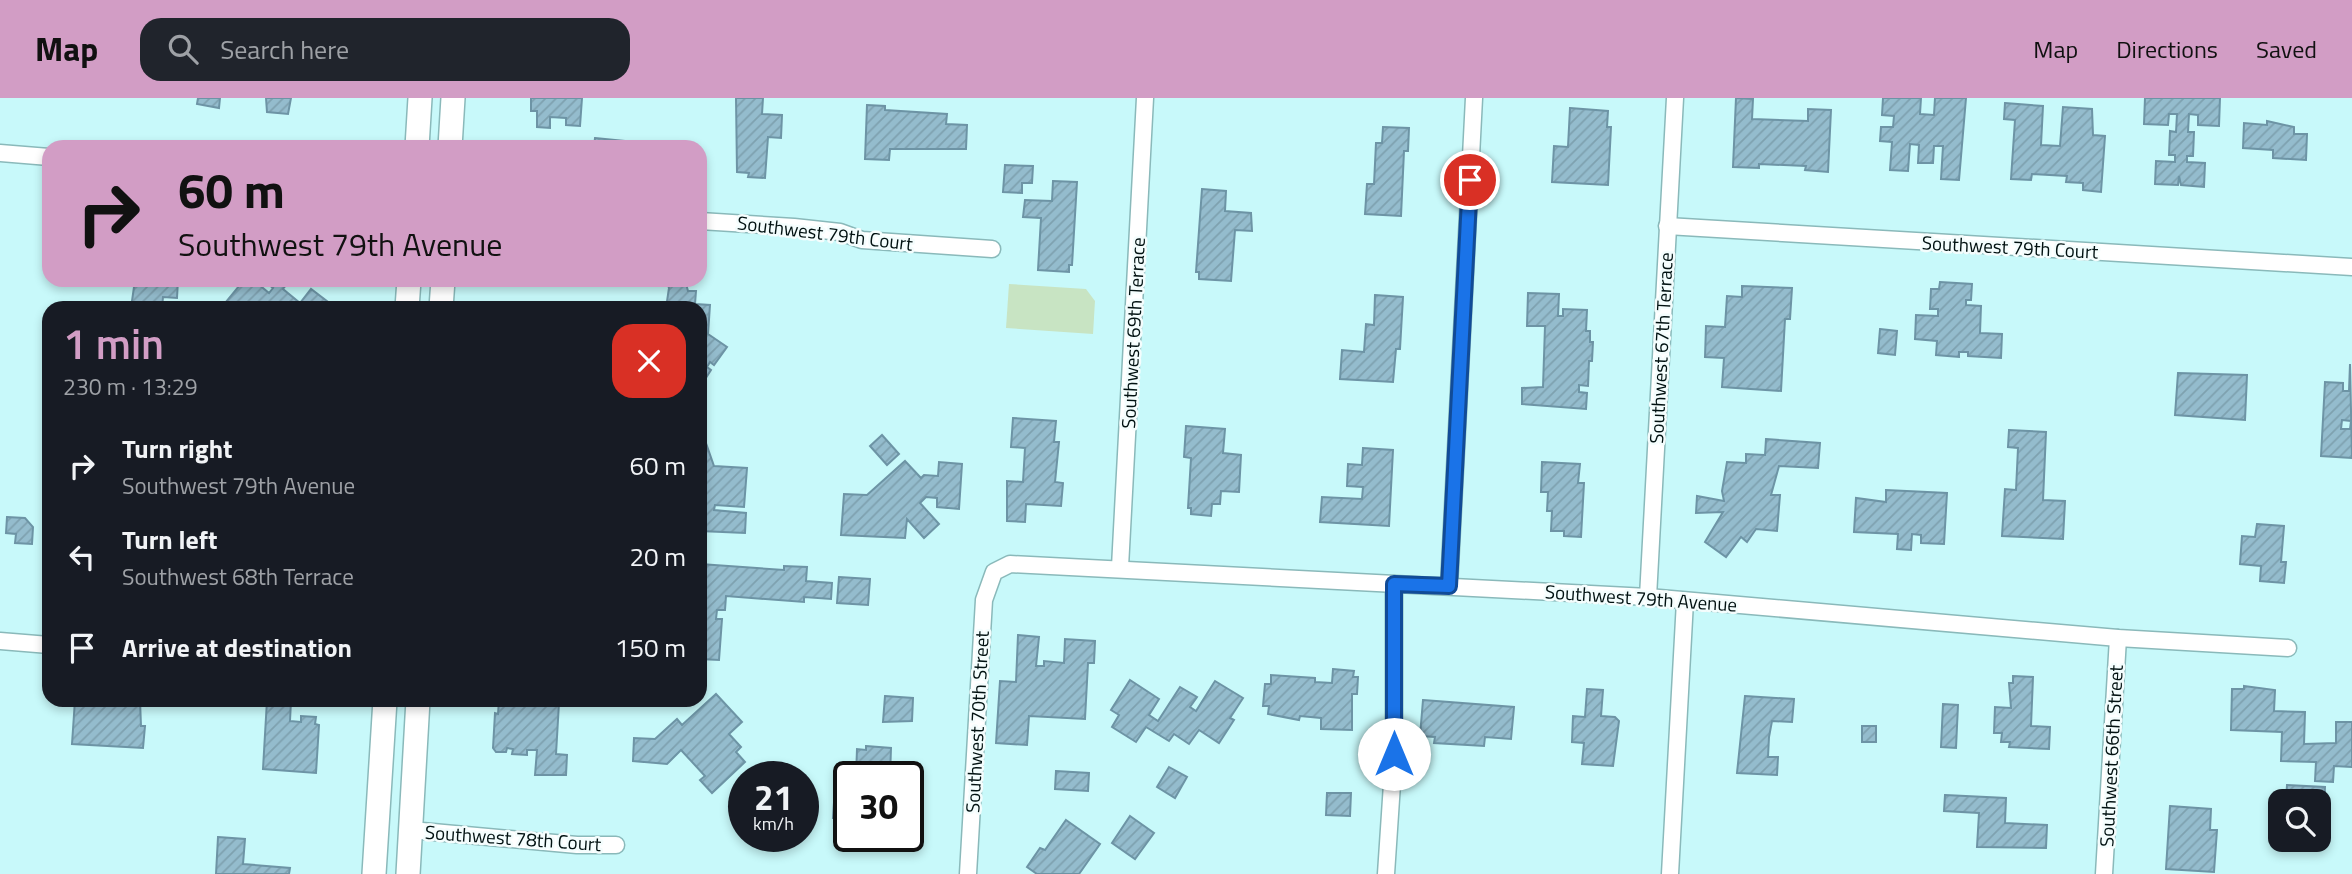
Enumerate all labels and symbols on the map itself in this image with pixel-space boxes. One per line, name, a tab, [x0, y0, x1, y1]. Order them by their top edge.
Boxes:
pin	[1440, 150, 1500, 210]
street label: Southwest 79th Court	[736, 207, 915, 258]
street label: Southwest 79th Court	[1921, 227, 2099, 266]
street label: Southwest 69th Terrace	[1113, 237, 1152, 429]
street label: Southwest 67th Terrace	[1641, 252, 1680, 444]
street label: Southwest 79th Avenue	[1544, 576, 1738, 619]
street label: Southwest 70th Street	[957, 630, 996, 814]
street label: Southwest 66th Street	[2091, 664, 2130, 848]
position arrow	[1357, 717, 1431, 791]
speed limit sign: 30	[833, 761, 924, 852]
street label: Southwest 78th Court	[424, 817, 603, 858]

